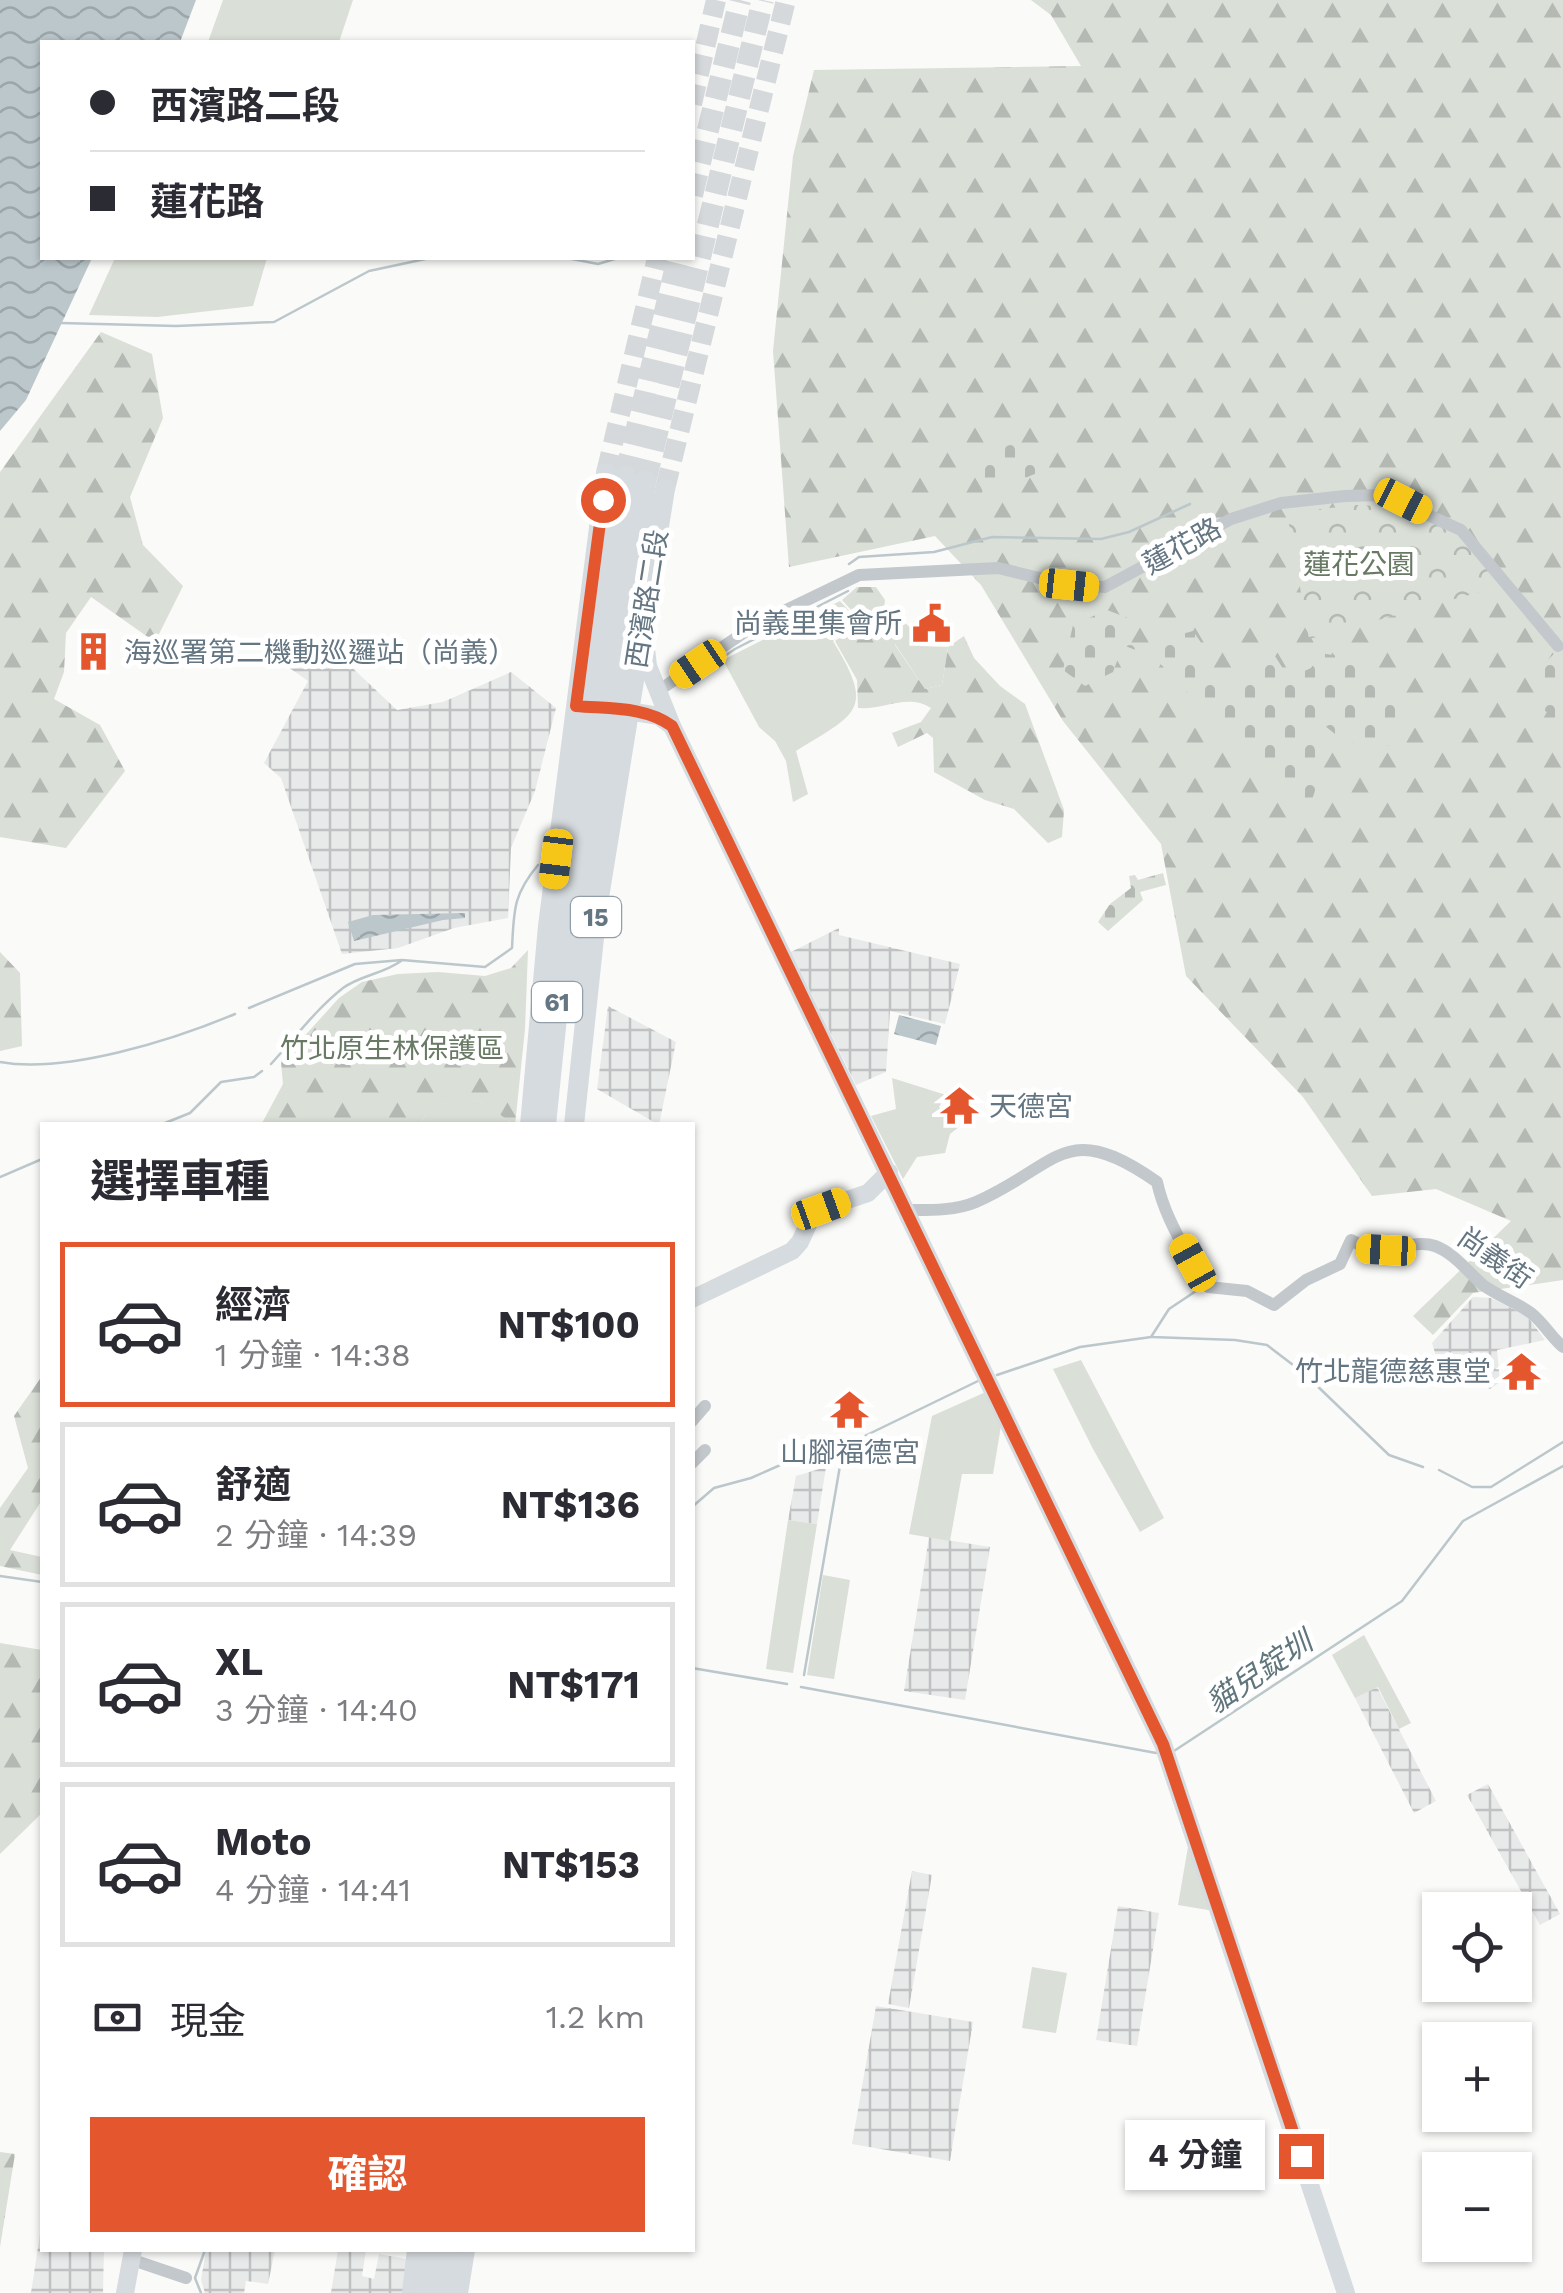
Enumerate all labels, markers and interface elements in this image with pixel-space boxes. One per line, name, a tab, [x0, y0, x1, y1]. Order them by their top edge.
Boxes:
text: 西濱路二段	[150, 84, 340, 128]
text: 蓮花路	[150, 180, 264, 224]
car	[1369, 474, 1437, 528]
route start	[581, 478, 626, 523]
street label: 蓮花路	[1137, 511, 1227, 581]
street label: 西濱路二段	[620, 527, 674, 671]
park label: 蓮花公園	[1303, 548, 1415, 581]
car	[1038, 567, 1100, 603]
public building icon: 尚義里集會所	[911, 602, 953, 644]
place label: 尚義里集會所	[734, 607, 902, 640]
building icon: 海巡署第二機動巡邏站（尚義）	[73, 631, 115, 673]
car	[665, 635, 731, 693]
place label: 海巡署第二機動巡邏站（尚義）	[124, 636, 516, 669]
car	[537, 827, 575, 891]
road number: 15	[571, 897, 621, 937]
road number: 61	[532, 982, 582, 1022]
park label: 竹北原生林保護區	[280, 1032, 504, 1065]
temple icon: 天德宮	[938, 1085, 980, 1127]
place label: 天德宮	[989, 1090, 1073, 1123]
text: 選擇車種	[90, 1155, 270, 1208]
car	[788, 1185, 854, 1233]
street label: 尚義街	[1451, 1220, 1539, 1296]
car	[1165, 1229, 1221, 1297]
car	[1355, 1233, 1417, 1267]
icon: car	[95, 1280, 185, 1370]
text: 經濟	[215, 1283, 291, 1327]
text: NT$100	[498, 1303, 640, 1347]
text: 1 分鐘 · 14:38	[215, 1336, 411, 1374]
temple icon: 竹北龍德慈惠堂	[1500, 1350, 1542, 1392]
place label: 竹北龍德慈惠堂	[1295, 1355, 1491, 1388]
temple icon: 山腳福德宮	[829, 1388, 871, 1430]
place label: 山腳福德宮	[780, 1436, 920, 1469]
icon: car	[95, 1460, 185, 1550]
text: 舒適	[215, 1463, 291, 1507]
text: NT$136	[501, 1483, 640, 1527]
text: 2 分鐘 · 14:39	[215, 1516, 417, 1554]
water label: 貓兒錠圳	[1199, 1622, 1322, 1720]
icon: car	[95, 1640, 185, 1730]
text: XL	[215, 1640, 263, 1684]
text: NT$171	[507, 1663, 640, 1707]
text: 3 分鐘 · 14:40	[215, 1691, 418, 1729]
icon: car	[95, 1820, 185, 1910]
text: Moto	[215, 1820, 311, 1864]
text: NT$153	[502, 1843, 640, 1887]
text: 4 分鐘 · 14:41	[215, 1871, 411, 1909]
map controls	[1422, 1892, 1532, 2262]
button: locate	[1422, 1892, 1532, 2002]
icon: cash	[90, 1990, 145, 2045]
text: 1.2 km	[546, 1998, 645, 2036]
text: 現金	[170, 1999, 246, 2043]
button: +	[1422, 2022, 1532, 2132]
button: 確認	[90, 2117, 645, 2232]
callout: 4 分鐘	[1126, 2121, 1266, 2191]
route end	[1279, 2134, 1324, 2179]
text: 4 分鐘	[1148, 2136, 1242, 2174]
button: −	[1422, 2152, 1532, 2262]

